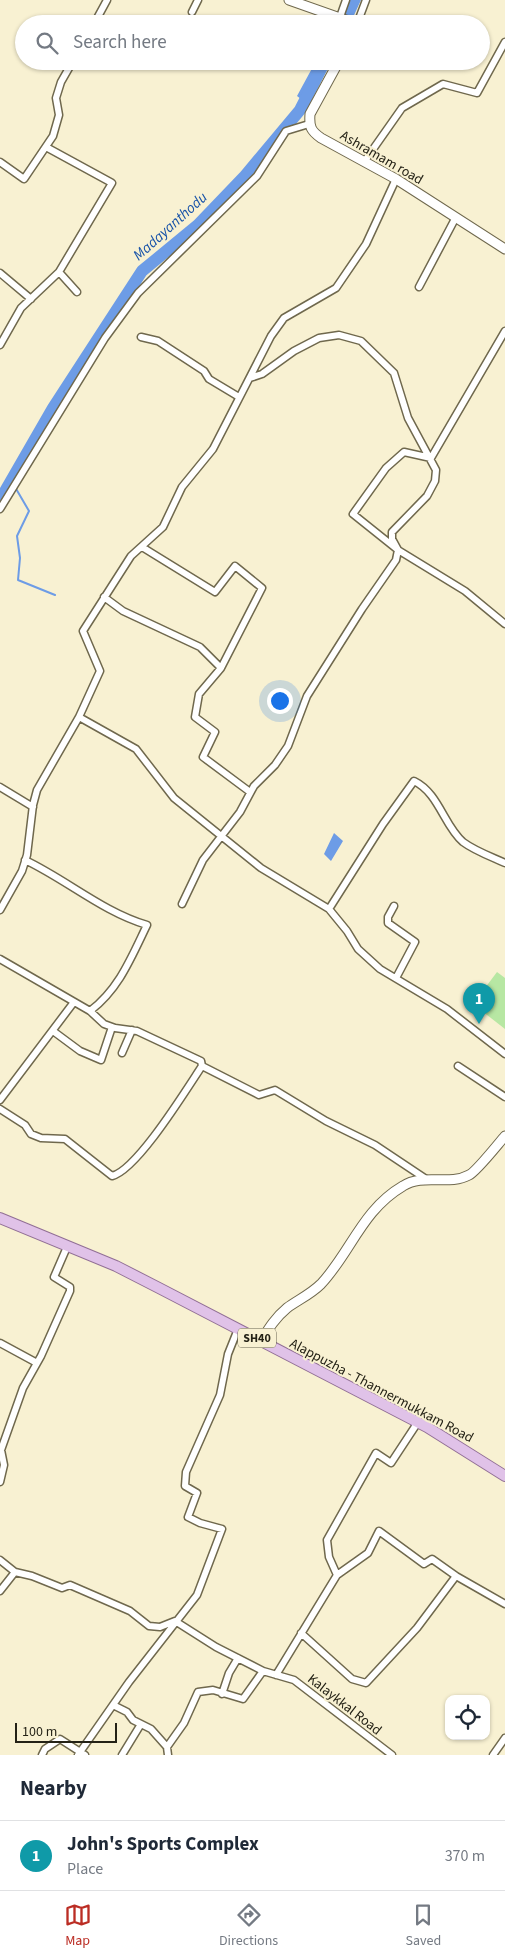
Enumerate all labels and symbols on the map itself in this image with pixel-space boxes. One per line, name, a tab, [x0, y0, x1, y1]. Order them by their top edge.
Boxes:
street label: Ashramam road	[336, 126, 427, 190]
water label: Madayanthodu	[129, 187, 212, 265]
your location	[267, 688, 293, 714]
pin: 1	[463, 983, 495, 1024]
road number: SH40	[238, 1329, 276, 1348]
street label: Alappuzha - Thannermukkam Road	[286, 1334, 477, 1448]
street label: Kalaykkal Road	[303, 1669, 386, 1740]
scale bar	[15, 1720, 118, 1743]

